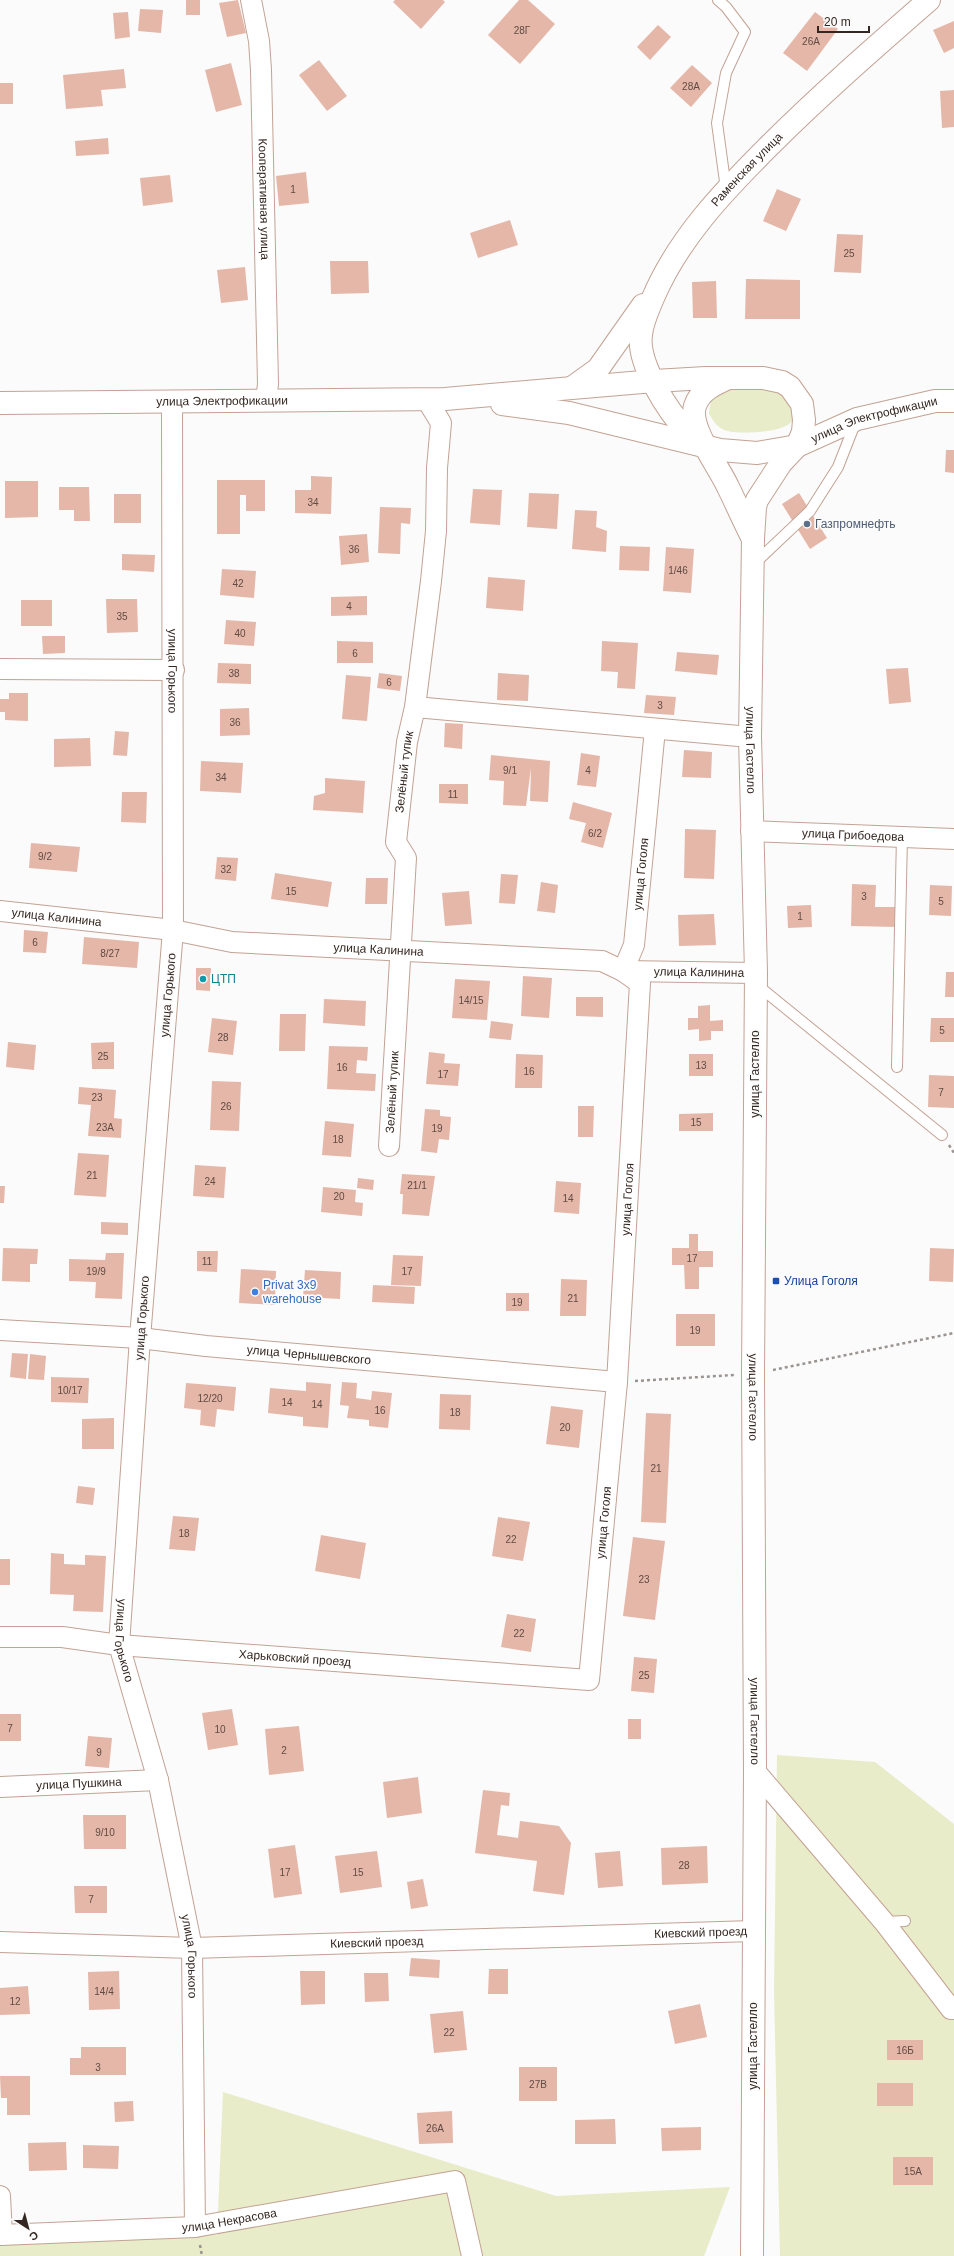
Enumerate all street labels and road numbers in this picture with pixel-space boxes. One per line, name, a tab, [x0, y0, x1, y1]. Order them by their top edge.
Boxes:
street label: Раменская улица	[708, 129, 786, 209]
street label: Кооперативная улица	[256, 138, 272, 260]
street label: улица Электрофикации	[156, 393, 288, 409]
street label: улица Электрофикации	[809, 394, 939, 446]
street label: улица Горького	[165, 629, 180, 714]
street label: улица Гастелло	[743, 706, 758, 794]
street label: Зелёный тупик	[392, 729, 417, 814]
street label: улица Грибоедова	[802, 826, 905, 844]
street label: улица Гоголя	[630, 837, 651, 911]
street label: улица Калинина	[11, 905, 103, 929]
street label: улица Калинина	[333, 940, 424, 959]
street label: улица Горького	[157, 952, 179, 1038]
street label: улица Калинина	[654, 964, 745, 980]
street label: улица Гастелло	[748, 1030, 762, 1118]
street label: Зелёный тупик	[383, 1050, 402, 1134]
street label: улица Гоголя	[618, 1163, 637, 1236]
street label: улица Горького	[132, 1275, 152, 1361]
street label: улица Чернышевского	[246, 1343, 372, 1367]
street label: улица Гастелло	[746, 1353, 760, 1441]
street label: улица Гоголя	[593, 1486, 614, 1559]
street label: улица Горького	[112, 1598, 136, 1684]
street label: Харьковский проезд	[238, 1647, 352, 1669]
street label: улица Гастелло	[748, 1677, 762, 1765]
street label: улица Пушкина	[36, 1775, 122, 1792]
street label: улица Горького	[178, 1913, 200, 1999]
street label: Киевский проезд	[654, 1924, 747, 1941]
street label: Киевский проезд	[330, 1934, 424, 1951]
street label: улица Гастелло	[746, 2002, 760, 2090]
street label: улица Некрасова	[181, 2206, 278, 2235]

